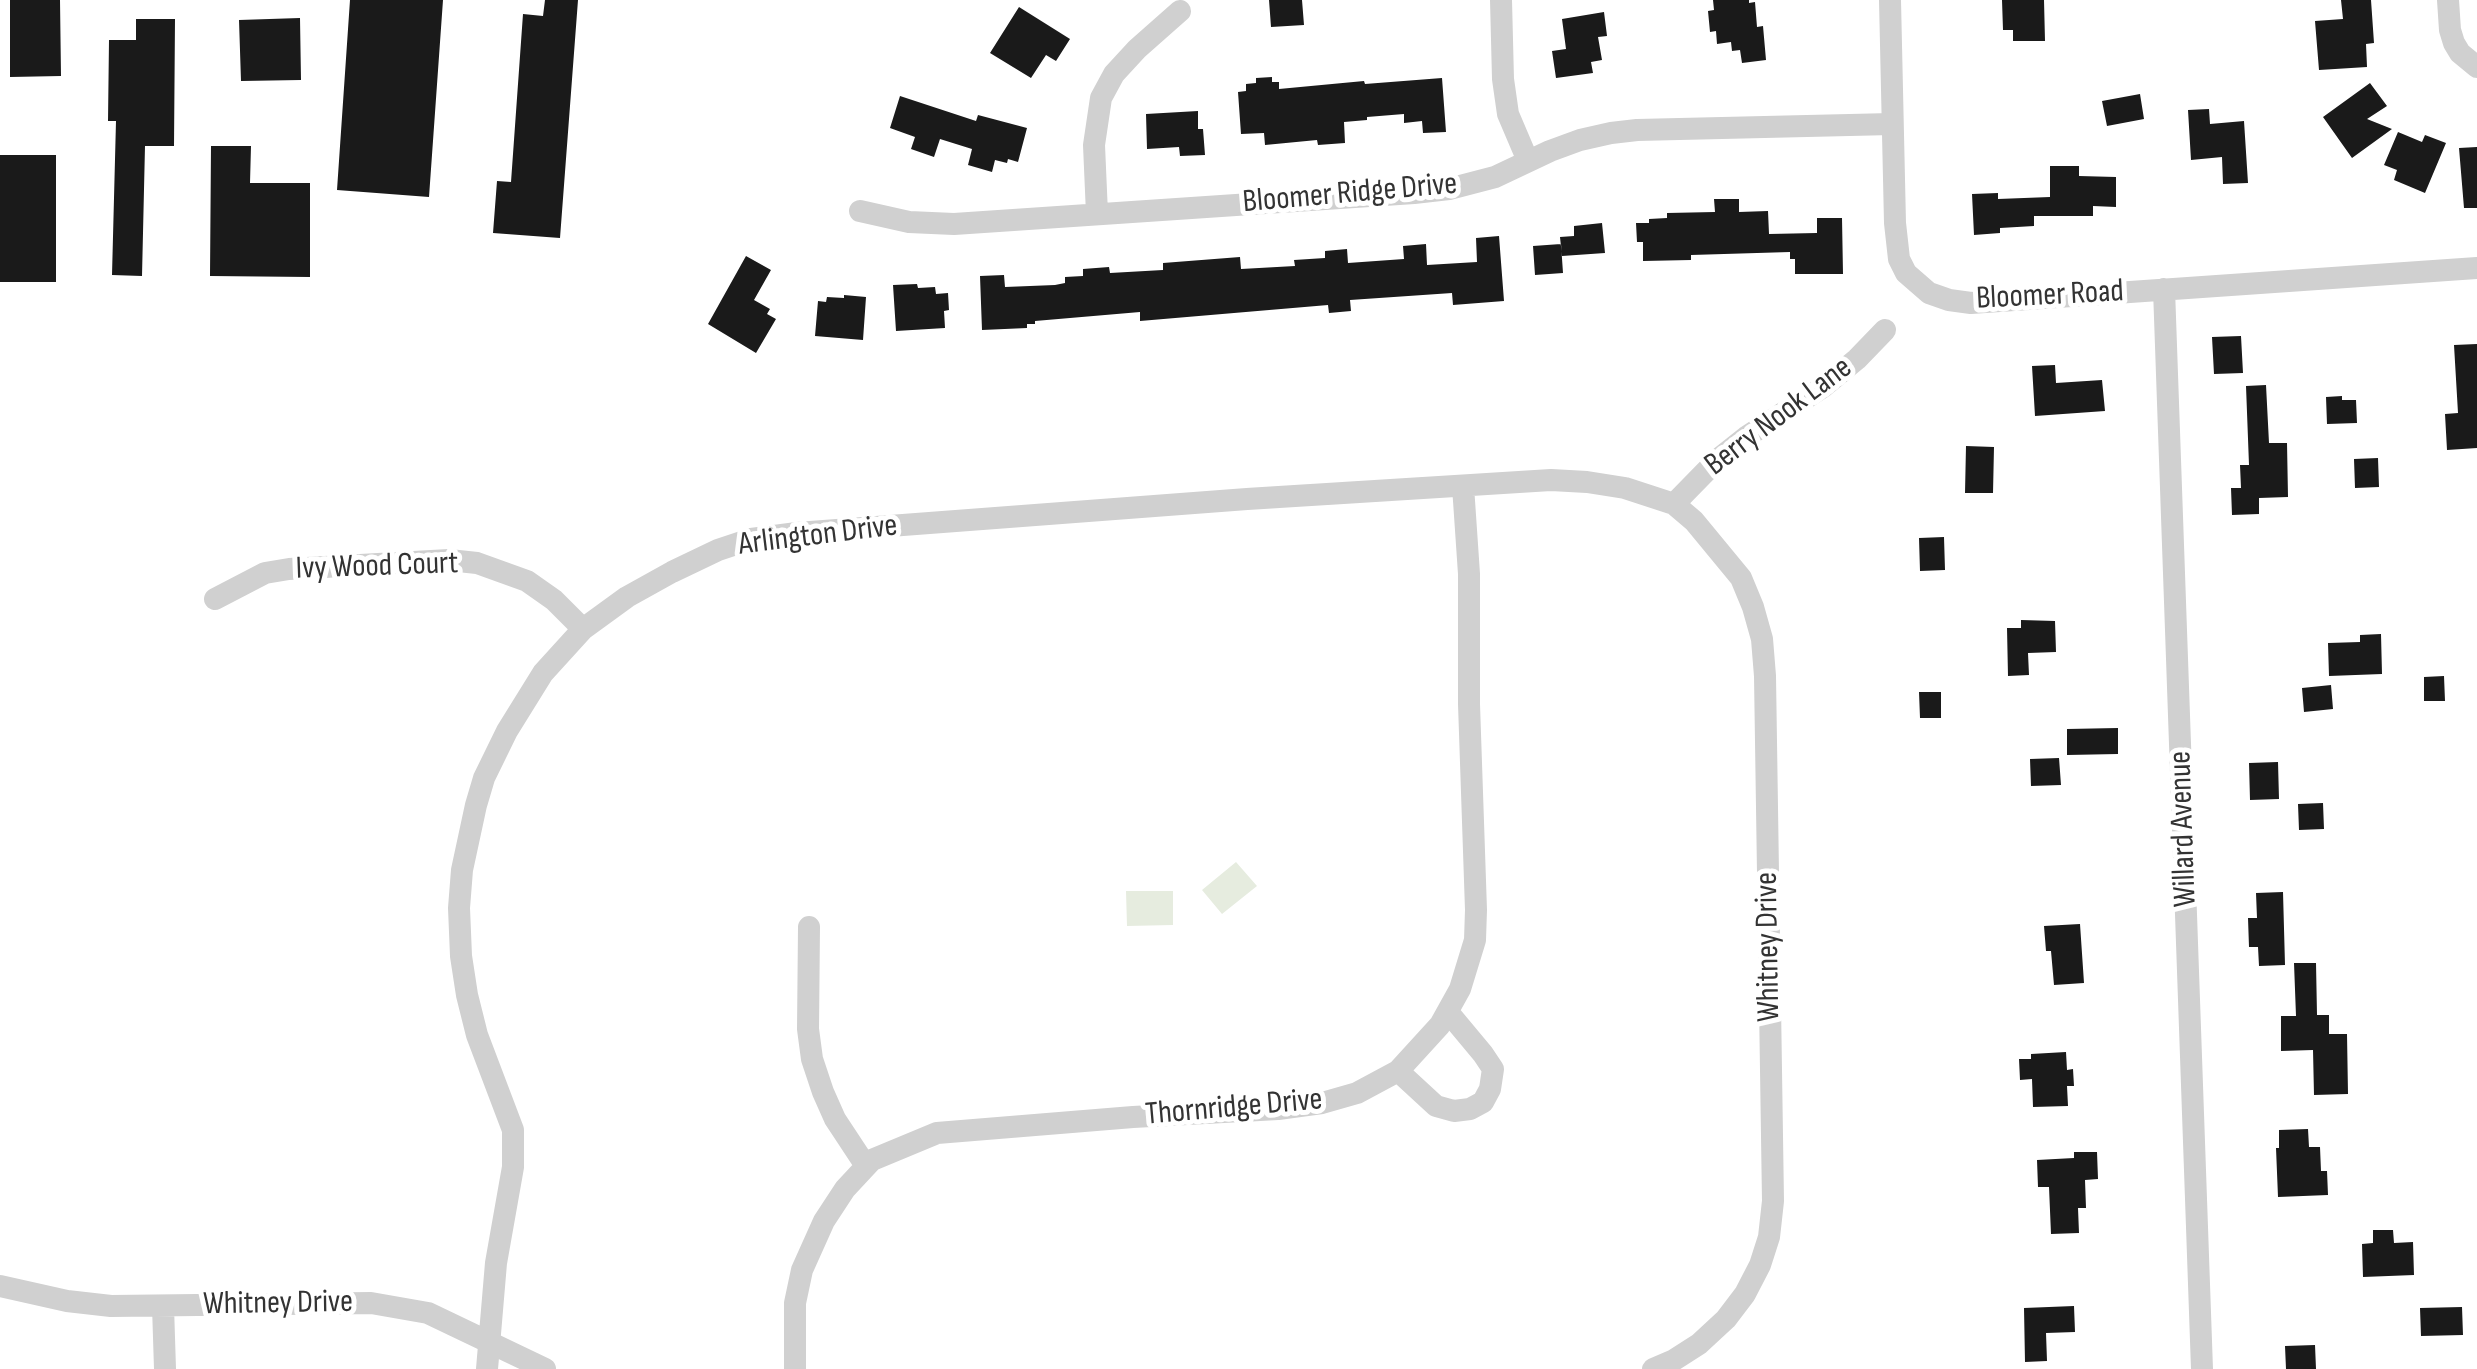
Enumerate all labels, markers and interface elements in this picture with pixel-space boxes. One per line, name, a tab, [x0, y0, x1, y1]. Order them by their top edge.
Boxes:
street label: Bloomer Ridge Drive	[1241, 166, 1459, 222]
street label: Bloomer Road	[1975, 273, 2125, 319]
street label: Berry Nook Lane	[1698, 349, 1860, 485]
street label: Arlington Drive	[736, 507, 900, 565]
street label: Ivy Wood Court	[295, 545, 459, 589]
street label: Willard Avenue	[2162, 750, 2206, 908]
street label: Whitney Drive	[1748, 872, 1790, 1022]
street label: Thornridge Drive	[1144, 1081, 1324, 1135]
street label: Whitney Drive	[203, 1283, 353, 1325]

